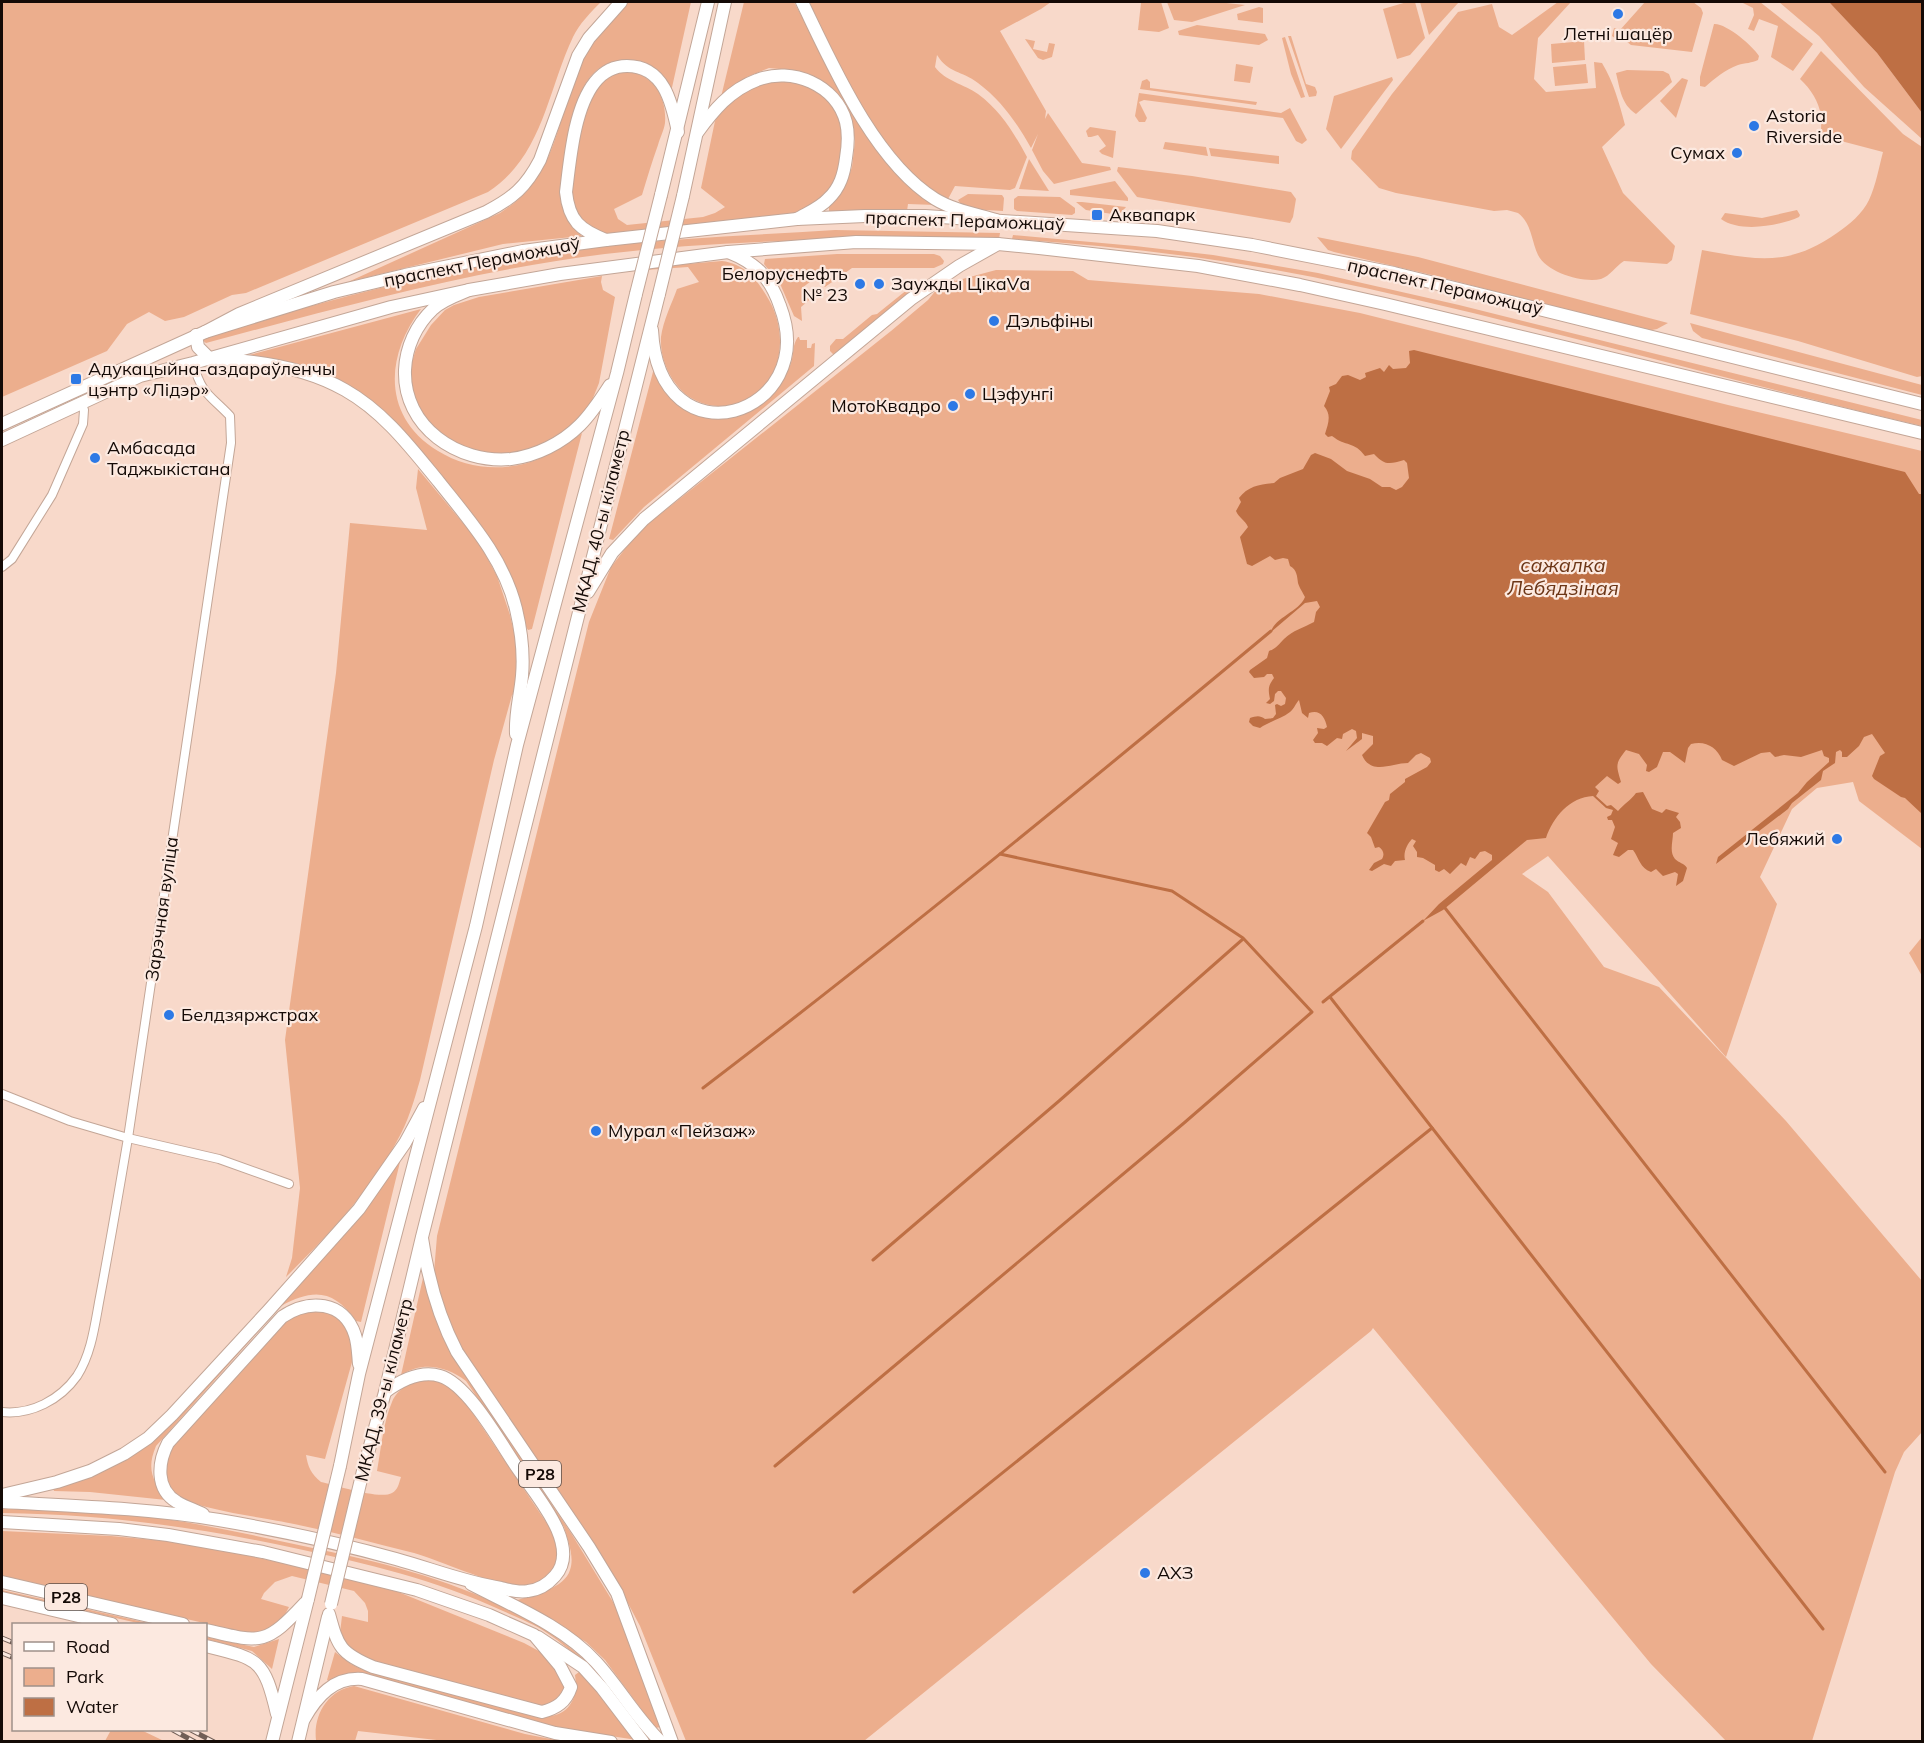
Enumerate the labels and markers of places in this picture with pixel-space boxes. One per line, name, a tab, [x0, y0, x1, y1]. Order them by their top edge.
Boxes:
marker: Летні шацёр	[1611, 7, 1625, 21]
place label: Летні шацёр	[1563, 22, 1673, 45]
place label: Astoria Riverside	[1766, 104, 1842, 148]
marker: Astoria Riverside	[1747, 119, 1761, 133]
place label: Сумах	[1670, 141, 1725, 164]
marker: Сумах	[1730, 146, 1744, 160]
place label: Аквапарк	[1109, 203, 1196, 226]
marker: Аквапарк	[1090, 208, 1104, 222]
place label: Белоруснефть № 23	[722, 262, 848, 306]
place label: Заужды ЦікаVа	[891, 272, 1030, 295]
marker: Белоруснефть № 23	[853, 277, 867, 291]
marker: Заужды ЦікаVа	[872, 277, 886, 291]
place label: Дэльфіны	[1006, 309, 1093, 332]
marker: Дэльфіны	[987, 314, 1001, 328]
place label: Адукацыйна-аздараўленчы цэнтр «Лідэр»	[88, 357, 335, 401]
marker: Адукацыйна-аздараўленчы цэнтр «Лідэр»	[69, 372, 83, 386]
place label: Цэфунгі	[982, 382, 1054, 405]
marker: Цэфунгі	[963, 387, 977, 401]
place label: МотоКвадро	[831, 394, 941, 417]
marker: МотоКвадро	[946, 399, 960, 413]
place label: Амбасада Таджыкістана	[107, 436, 231, 480]
marker: Амбасада Таджыкістана	[88, 451, 102, 465]
place label: Лебяжий	[1745, 827, 1825, 850]
marker: Лебяжий	[1830, 832, 1844, 846]
place label: Белдзяржстрах	[181, 1003, 318, 1026]
marker: Белдзяржстрах	[162, 1008, 176, 1022]
place label: Мурал «Пейзаж»	[608, 1119, 756, 1142]
marker: Мурал «Пейзаж»	[589, 1124, 603, 1138]
place label: АХЗ	[1157, 1561, 1193, 1584]
marker: АХЗ	[1138, 1566, 1152, 1580]

